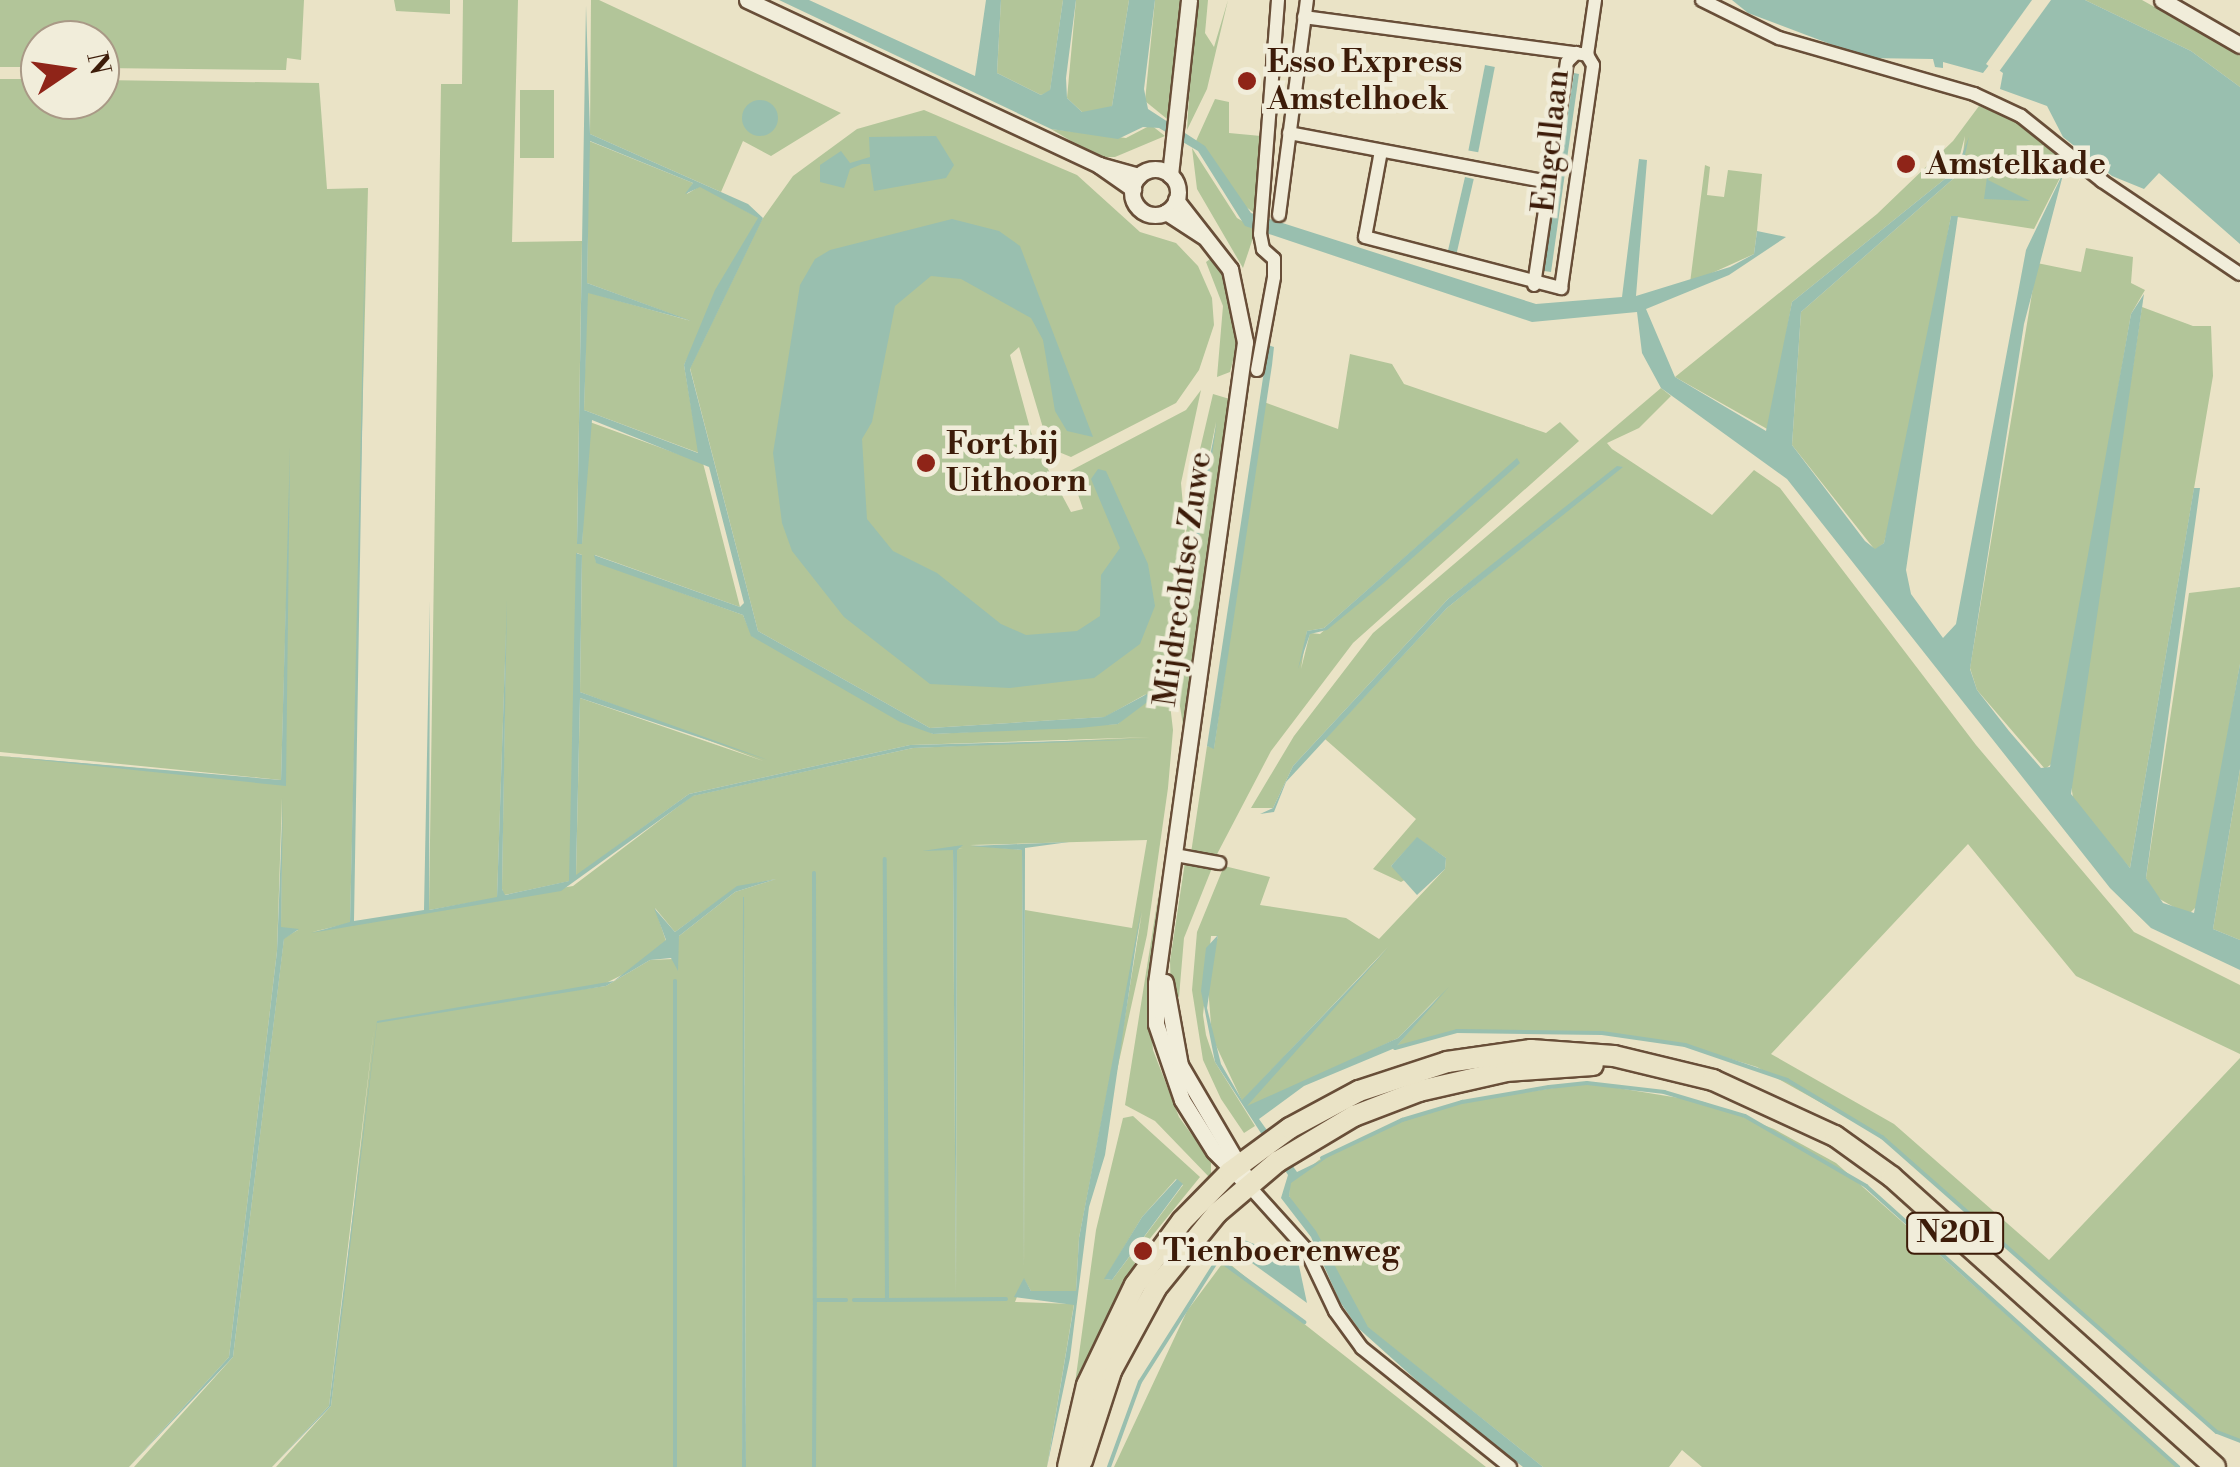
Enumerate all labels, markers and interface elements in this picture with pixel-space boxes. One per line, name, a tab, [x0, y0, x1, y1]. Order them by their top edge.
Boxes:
north arrow	[20, 20, 120, 120]
place label: Esso Express Amstelhoek	[1267, 44, 1462, 119]
text: N	[78, 49, 117, 78]
street label: Engellaan	[1524, 67, 1578, 215]
marker: Esso Express Amstelhoek	[1236, 70, 1258, 92]
place label: Amstelkade	[1926, 145, 2106, 183]
marker: Amstelkade	[1895, 153, 1917, 175]
place label: Fort bij Uithoorn	[946, 426, 1087, 501]
street label: Mijdrechtse Zuwe	[1146, 449, 1220, 709]
marker: Fort bij Uithoorn	[915, 452, 937, 474]
road number: N201	[1905, 1208, 2005, 1258]
place label: Tienboerenweg	[1163, 1232, 1399, 1270]
marker: Tienboerenweg	[1132, 1240, 1154, 1262]

